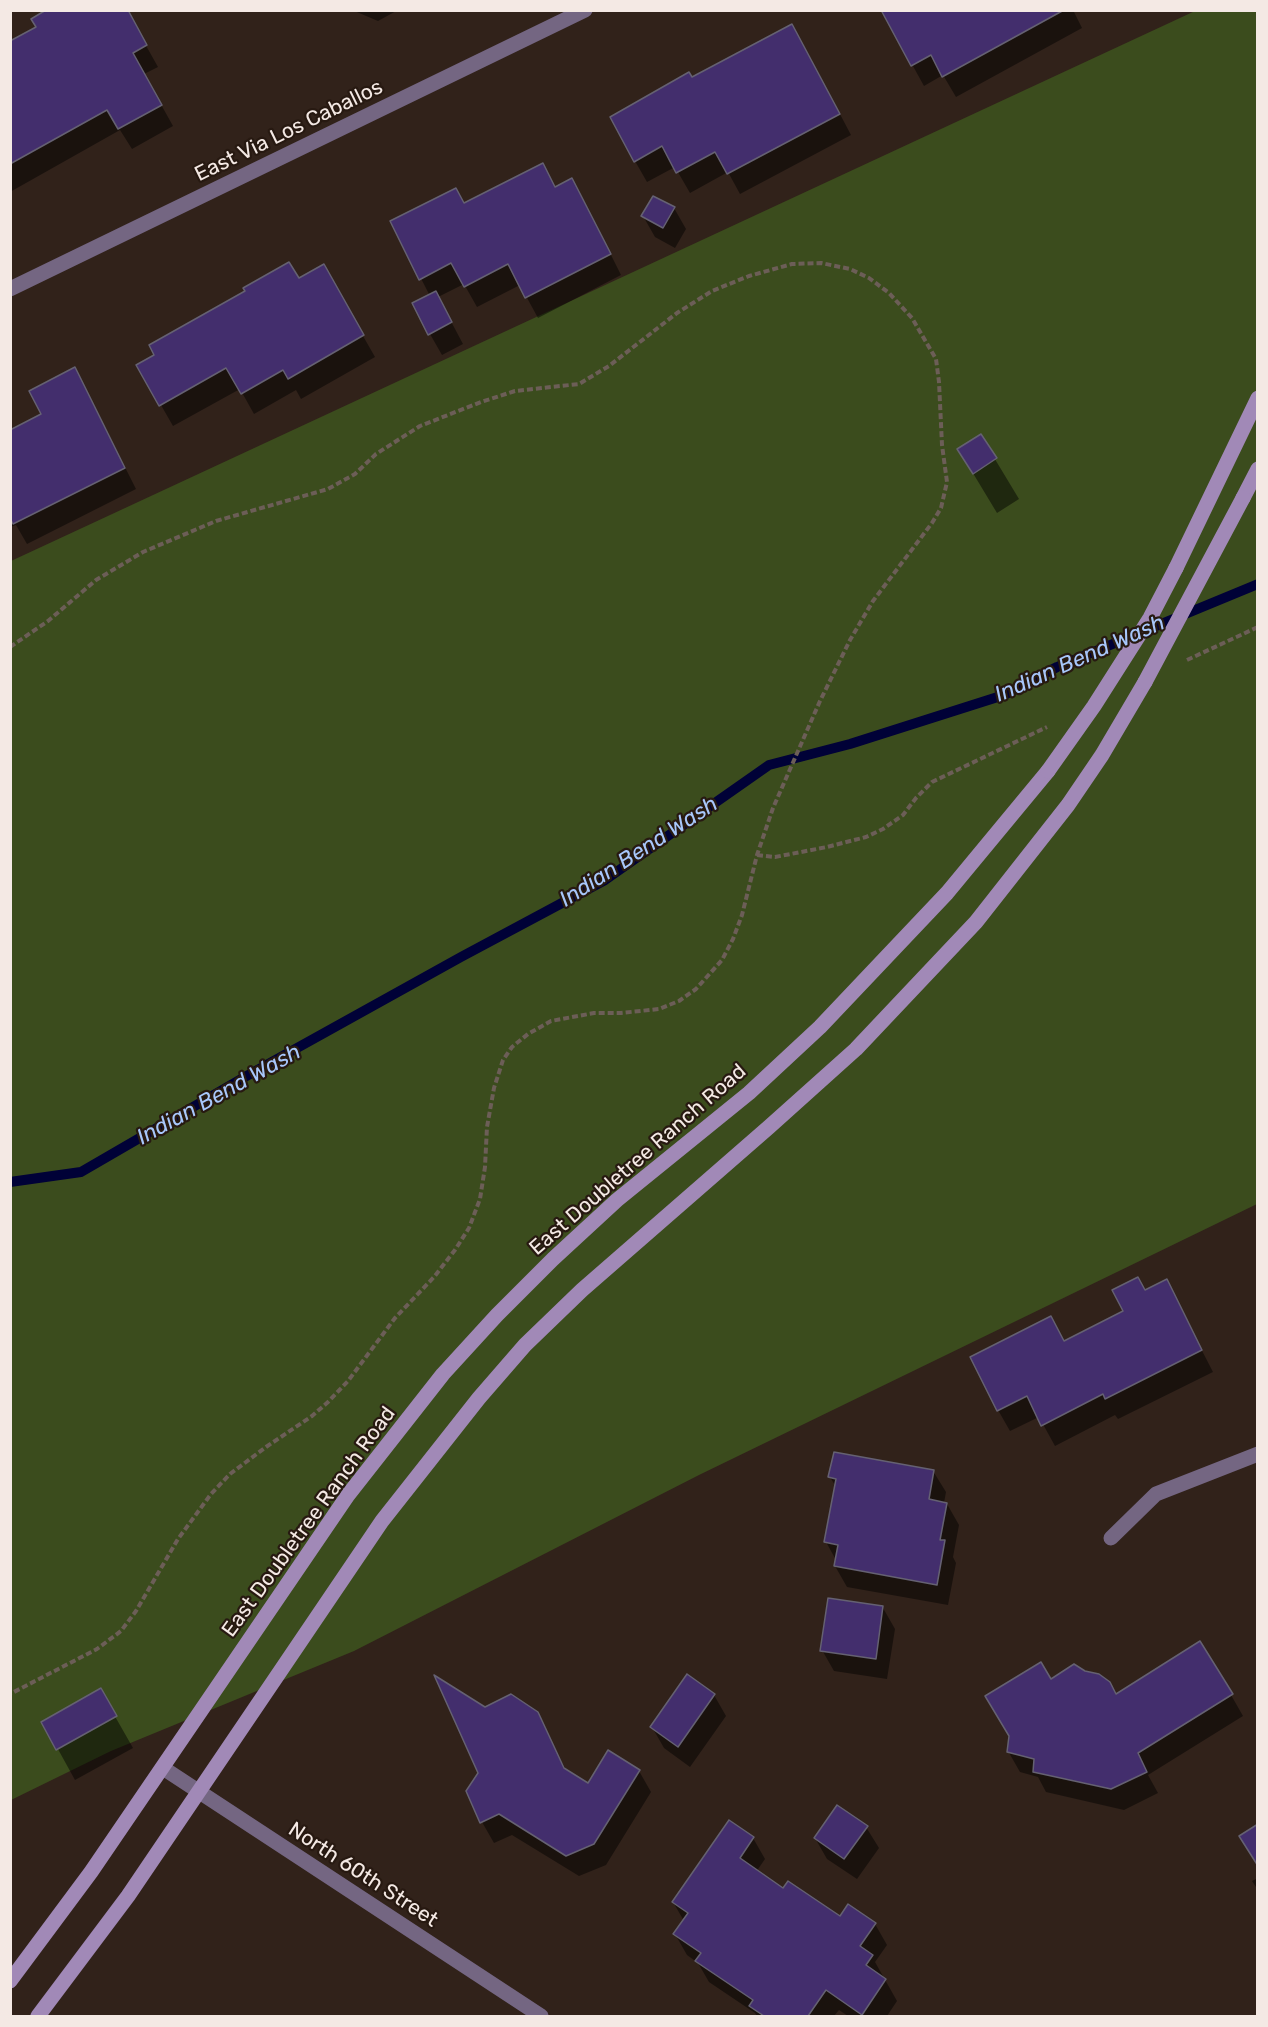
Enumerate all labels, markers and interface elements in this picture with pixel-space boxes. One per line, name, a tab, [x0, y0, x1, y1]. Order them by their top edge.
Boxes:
street label: East Via Los Caballos	[191, 75, 387, 187]
water label: Indian Bend Wash	[991, 610, 1169, 708]
water label: Indian Bend Wash	[555, 791, 723, 913]
water label: Indian Bend Wash	[132, 1039, 306, 1151]
street label: East Doubletree Ranch Road	[525, 1059, 751, 1261]
street label: East Doubletree Ranch Road	[217, 1402, 401, 1642]
street label: North 60th Street	[283, 1817, 443, 1933]

